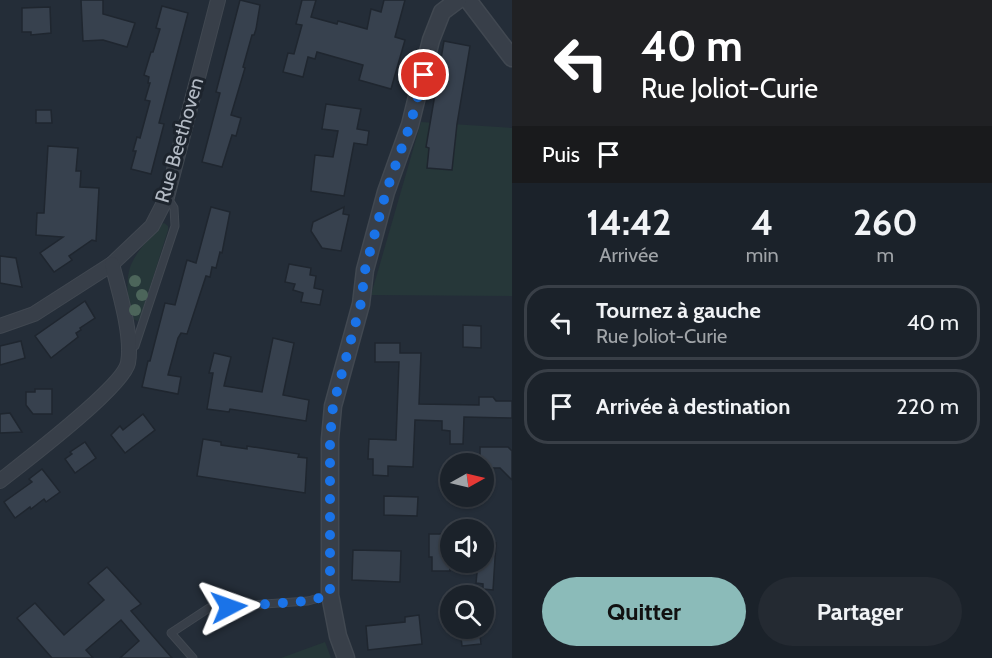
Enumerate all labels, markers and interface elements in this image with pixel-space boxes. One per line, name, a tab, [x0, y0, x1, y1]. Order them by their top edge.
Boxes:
text: 40 m	[641, 20, 743, 72]
icon: left	[542, 24, 620, 102]
pin	[398, 49, 449, 100]
icon: arrive	[407, 58, 440, 91]
text: Rue Joliot-Curie	[641, 72, 818, 105]
street label: Rue Beethoven	[150, 75, 208, 205]
icon: arrive	[592, 138, 625, 171]
text: Puis	[542, 141, 580, 168]
text: 14:42	[586, 200, 671, 244]
text: 4	[751, 200, 773, 244]
text: 260	[853, 200, 918, 244]
text: Arrivée	[599, 243, 659, 267]
text: min	[746, 243, 779, 267]
text: m	[877, 243, 894, 267]
text: Tournez à gauche	[596, 297, 761, 324]
icon: left	[545, 306, 578, 339]
text: 40 m	[907, 309, 959, 336]
text: Rue Joliot-Curie	[596, 324, 727, 348]
icon: arrive	[545, 390, 578, 423]
text: Arrivée à destination	[596, 393, 790, 420]
text: 220 m	[896, 393, 959, 420]
north arrow	[440, 453, 494, 507]
map controls	[440, 453, 494, 639]
button: sound	[440, 519, 494, 573]
position arrow	[197, 575, 261, 639]
button: Quitter	[542, 577, 746, 646]
button: Partager	[758, 577, 962, 646]
button: search	[440, 585, 494, 639]

